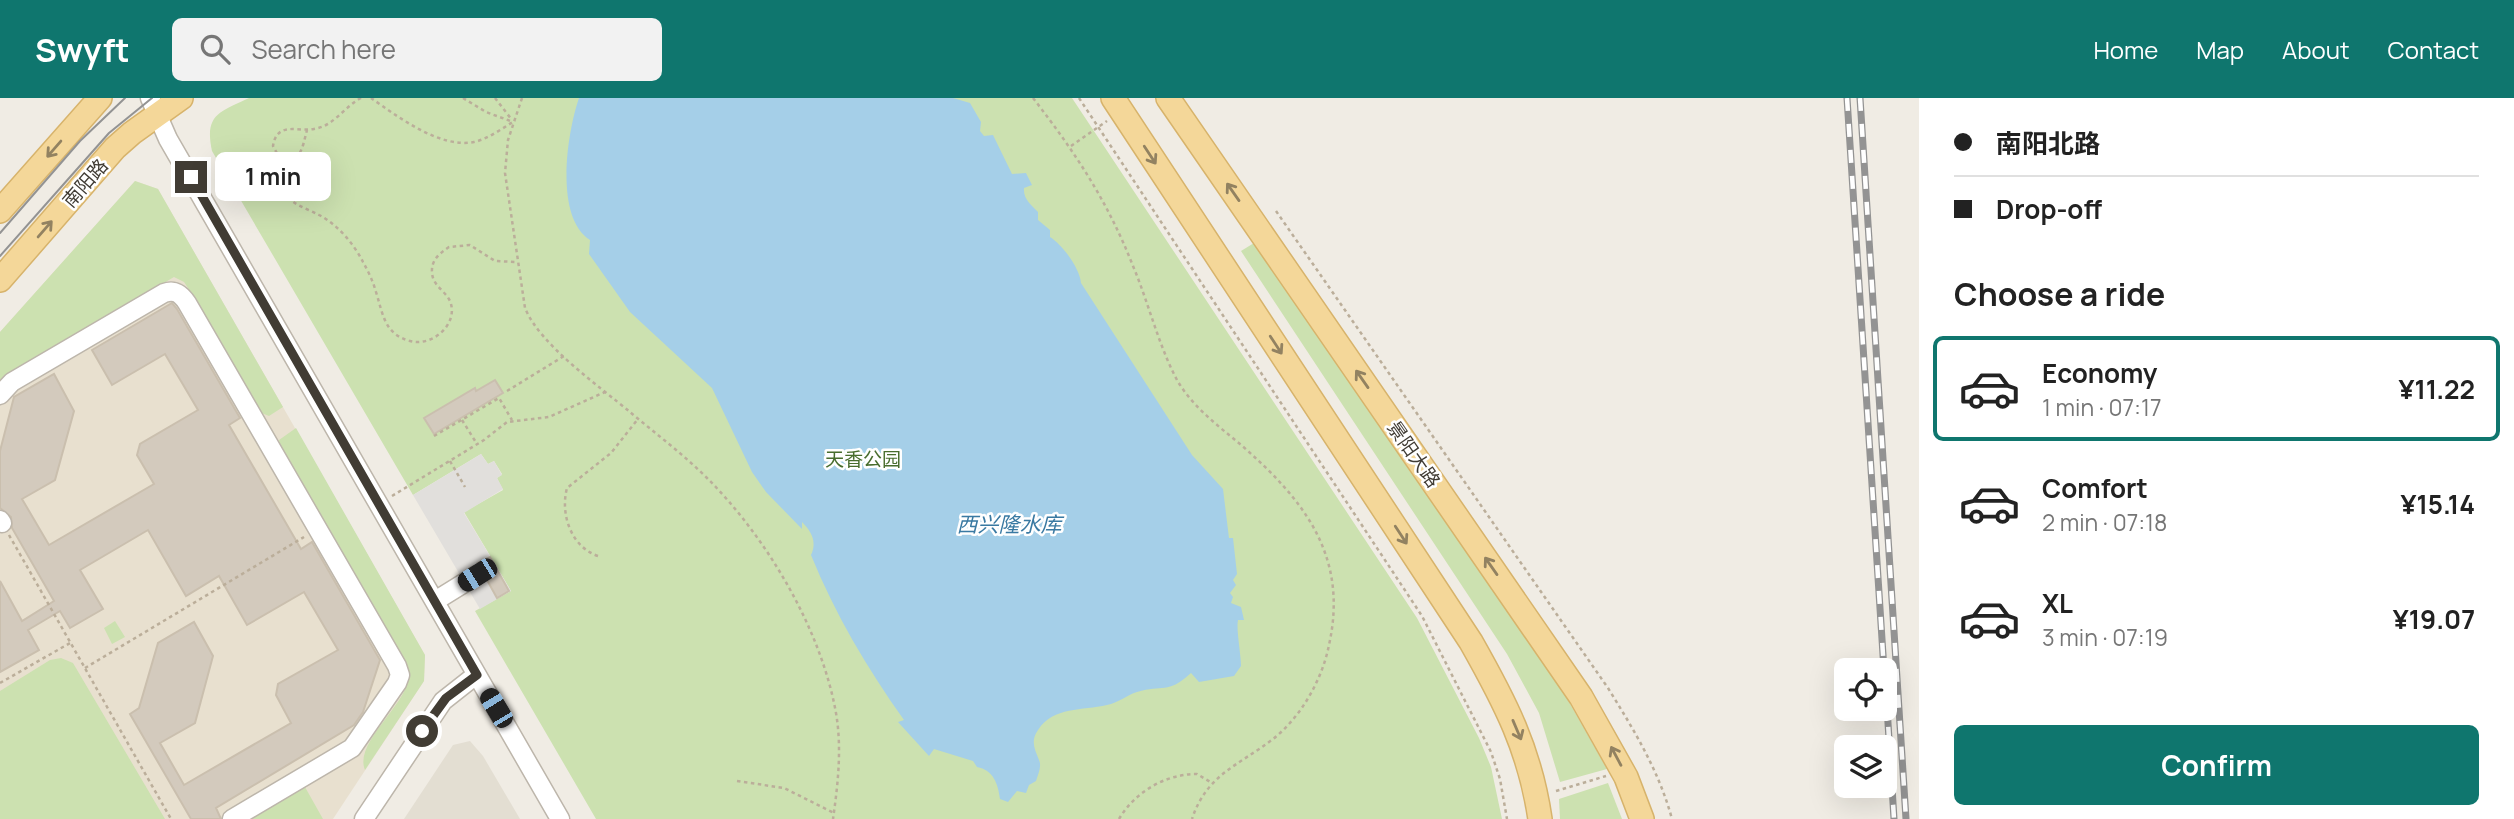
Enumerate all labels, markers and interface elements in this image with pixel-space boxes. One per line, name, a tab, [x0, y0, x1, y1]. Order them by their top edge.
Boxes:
search box	[172, 18, 662, 81]
text: Swyft	[35, 27, 130, 72]
icon: search	[196, 30, 234, 68]
text: Search here	[252, 31, 396, 67]
text: Home	[2093, 33, 2158, 66]
text: Map	[2196, 33, 2244, 66]
text: About	[2282, 33, 2350, 66]
text: Contact	[2388, 33, 2479, 66]
text: 南阳北路	[1996, 125, 2100, 161]
one-way arrow	[46, 140, 63, 157]
one-way arrow	[1143, 145, 1158, 164]
street label: 南阳路	[56, 153, 114, 213]
callout: 1 min	[216, 153, 331, 202]
text: 1 min	[245, 160, 301, 192]
route end	[175, 161, 207, 193]
one-way arrow	[1226, 182, 1240, 202]
text: Drop-off	[1996, 191, 2102, 227]
one-way arrow	[37, 220, 53, 238]
text: Choose a ride	[1954, 272, 2165, 316]
one-way arrow	[1268, 335, 1283, 354]
text: Economy	[2042, 355, 2157, 391]
icon: car	[1958, 357, 2021, 420]
one-way arrow	[1355, 370, 1369, 389]
text: ¥11.22	[2399, 371, 2475, 407]
text: 1 min · 07:17	[2042, 391, 2161, 423]
street label: 景阳大路	[1382, 415, 1446, 493]
park label: 天香公园	[825, 446, 901, 472]
text: Comfort	[2042, 470, 2148, 506]
icon: car	[1958, 472, 2021, 535]
text: ¥15.14	[2400, 486, 2475, 522]
text: 2 min · 07:18	[2042, 506, 2167, 538]
water label: 西兴隆水库	[957, 510, 1064, 538]
one-way arrow	[1394, 524, 1408, 544]
car	[454, 555, 501, 595]
one-way arrow	[1484, 557, 1498, 576]
text: XL	[2042, 585, 2073, 621]
icon: car	[1958, 587, 2021, 650]
text: ¥19.07	[2393, 601, 2475, 637]
text: 3 min · 07:19	[2042, 621, 2168, 653]
map controls	[1834, 658, 1897, 798]
button: locate	[1834, 658, 1897, 721]
car	[477, 685, 516, 731]
route start	[406, 715, 438, 747]
one-way arrow	[1511, 719, 1524, 740]
button: Confirm	[1954, 725, 2479, 805]
button: layers	[1834, 735, 1897, 798]
one-way arrow	[1608, 746, 1622, 767]

